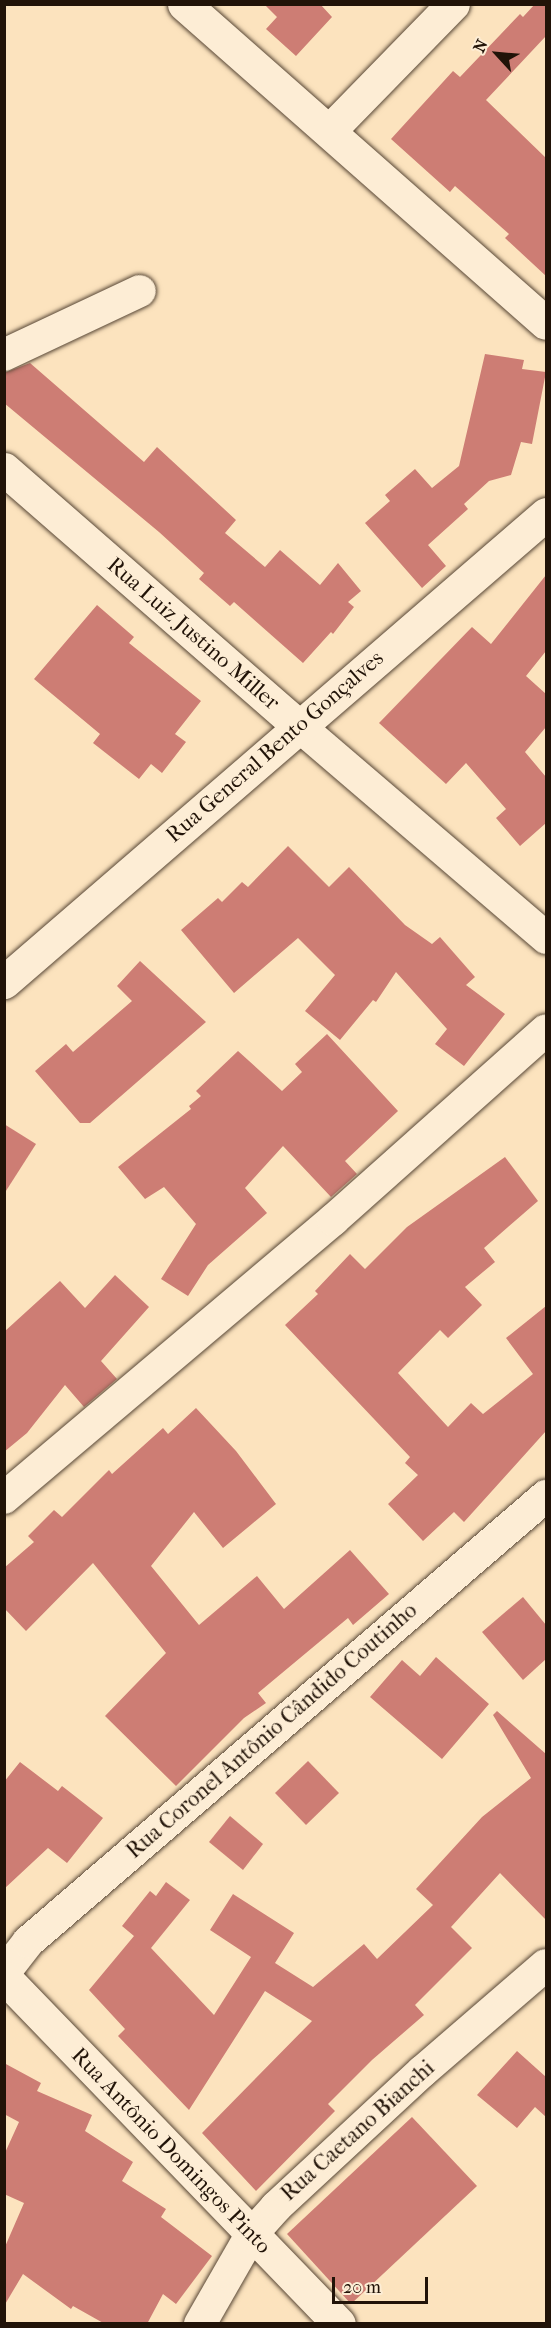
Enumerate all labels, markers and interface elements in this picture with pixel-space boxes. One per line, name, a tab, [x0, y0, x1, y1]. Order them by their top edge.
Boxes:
north arrow	[467, 24, 527, 84]
text: N	[469, 36, 492, 56]
street label: Rua Luiz Justino Miller	[101, 552, 285, 716]
street label: Rua General Bento Gonçalves	[161, 645, 389, 849]
street label: Rua Coronel Antônio Cândido Coutinho	[121, 1598, 423, 1864]
street label: Rua Antônio Domingos Pinto	[66, 2043, 276, 2259]
street label: Rua Caetano Bianchi	[276, 2055, 440, 2207]
scale bar	[335, 2265, 431, 2303]
text: 20 m	[343, 2277, 381, 2298]

